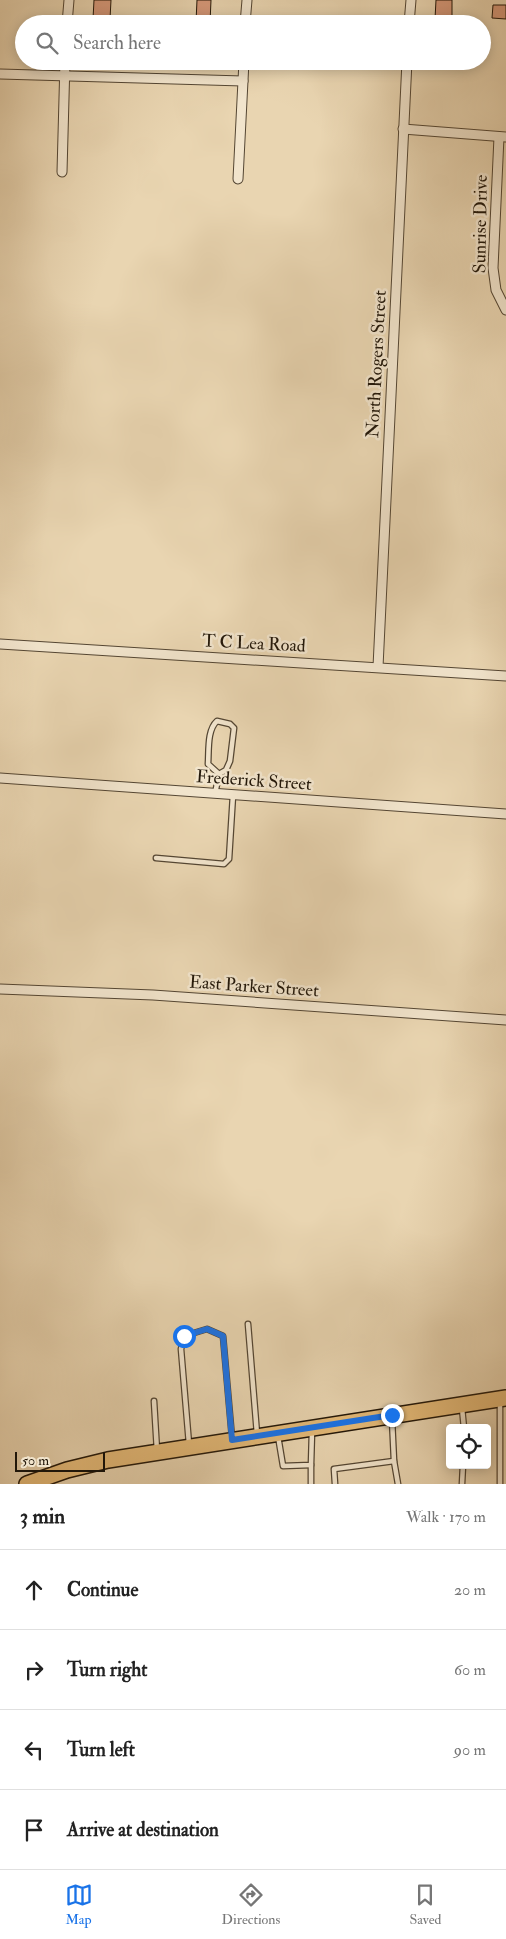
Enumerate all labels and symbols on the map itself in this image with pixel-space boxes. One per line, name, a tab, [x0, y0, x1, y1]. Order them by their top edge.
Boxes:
street label: Sunrise Drive	[468, 174, 493, 274]
street label: North Rogers Street	[361, 289, 392, 438]
street label: T C Lea Road	[202, 629, 306, 658]
street label: Frederick Street	[195, 765, 313, 796]
street label: East Parker Street	[188, 970, 320, 1003]
route start	[173, 1325, 196, 1348]
route end	[381, 1404, 404, 1427]
scale bar	[15, 1449, 105, 1472]

